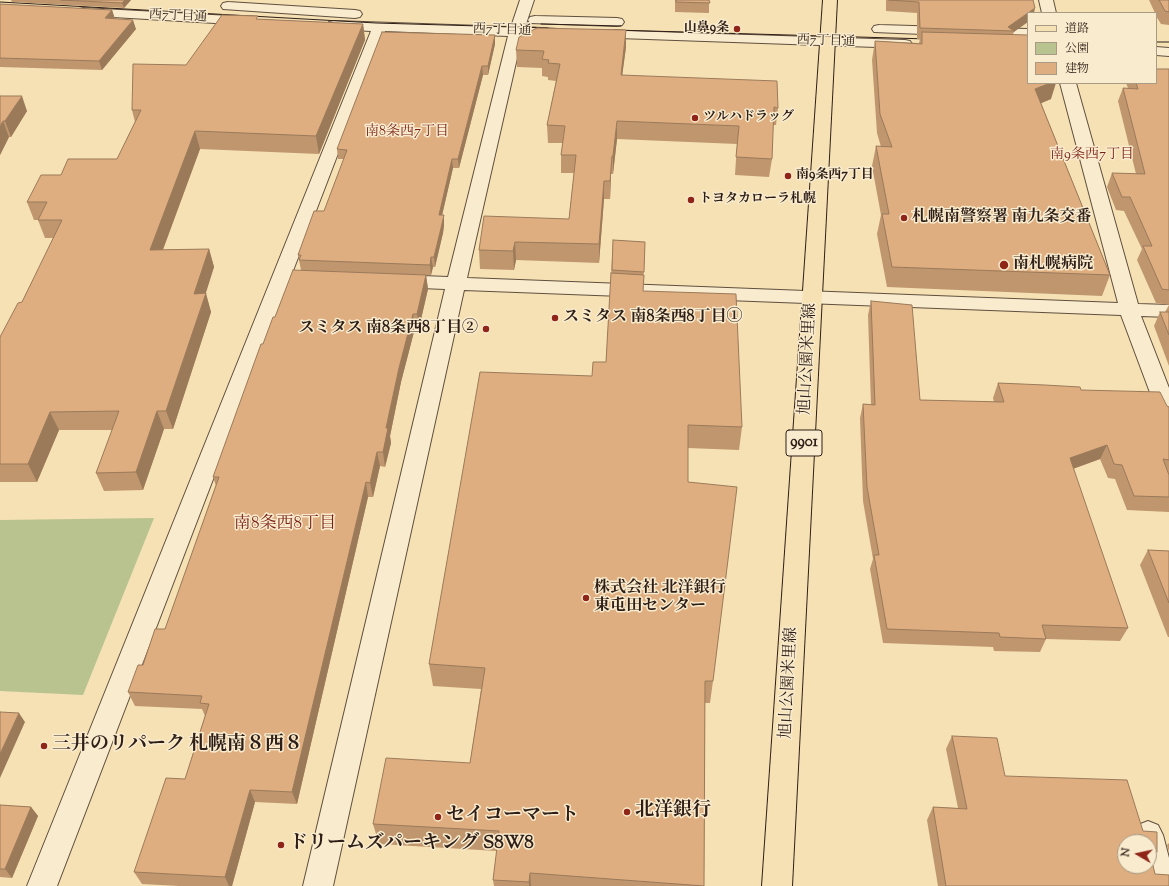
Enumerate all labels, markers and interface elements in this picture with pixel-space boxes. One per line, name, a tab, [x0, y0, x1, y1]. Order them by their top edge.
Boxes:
street label: 西7丁目通	[148, 8, 208, 26]
legend	[1027, 12, 1157, 84]
text: 道路	[1065, 20, 1089, 38]
place label: 山鼻9条	[684, 21, 729, 37]
street label: 西7丁目通	[472, 22, 532, 40]
marker: 山鼻9条	[732, 24, 742, 34]
street label: 西7丁目通	[796, 33, 856, 51]
text: 公園	[1065, 40, 1089, 58]
text: 建物	[1065, 60, 1089, 78]
place label: ツルハドラッグ	[703, 110, 794, 126]
marker: ツルハドラッグ	[690, 113, 700, 123]
district label: 南8条西7丁目	[365, 125, 449, 141]
district label: 南9条西7丁目	[1050, 148, 1134, 164]
place label: 南9条西7丁目	[796, 168, 874, 184]
marker: 南9条西7丁目	[783, 171, 793, 181]
place label: トヨタカローラ札幌	[699, 192, 816, 208]
marker: トヨタカローラ札幌	[686, 195, 696, 205]
place label: 札幌南警察署 南九条交番	[912, 208, 1091, 228]
marker: 札幌南警察署 南九条交番	[899, 213, 909, 223]
place label: 南札幌病院	[1013, 255, 1093, 275]
marker: 南札幌病院	[998, 259, 1010, 271]
street label: 旭山公園米里線	[796, 303, 822, 415]
place label: スミタス 南8条西8丁目①	[563, 308, 742, 328]
marker: スミタス 南8条西8丁目①	[550, 313, 560, 323]
place label: スミタス 南8条西8丁目②	[299, 319, 478, 339]
marker: スミタス 南8条西8丁目②	[481, 324, 491, 334]
road number: 9901	[786, 430, 822, 456]
district label: 南8条西8丁目	[234, 515, 336, 535]
place label: 株式会社 北洋銀行 東屯田センター	[594, 579, 725, 617]
marker: 株式会社 北洋銀行 東屯田センター	[581, 593, 591, 603]
street label: 旭山公園米里線	[777, 627, 803, 739]
place label: 三井のリパーク 札幌南８西８	[52, 735, 303, 757]
marker: 三井のリパーク 札幌南８西８	[39, 741, 49, 751]
place label: 北洋銀行	[635, 801, 711, 823]
place label: セイコーマート	[446, 806, 579, 828]
marker: 北洋銀行	[622, 807, 632, 817]
marker: セイコーマート	[433, 812, 443, 822]
place label: ドリームズパーキング S8W8	[289, 834, 534, 856]
north arrow	[1117, 834, 1157, 874]
marker: ドリームズパーキング S8W8	[276, 840, 286, 850]
text: N	[1118, 847, 1135, 858]

